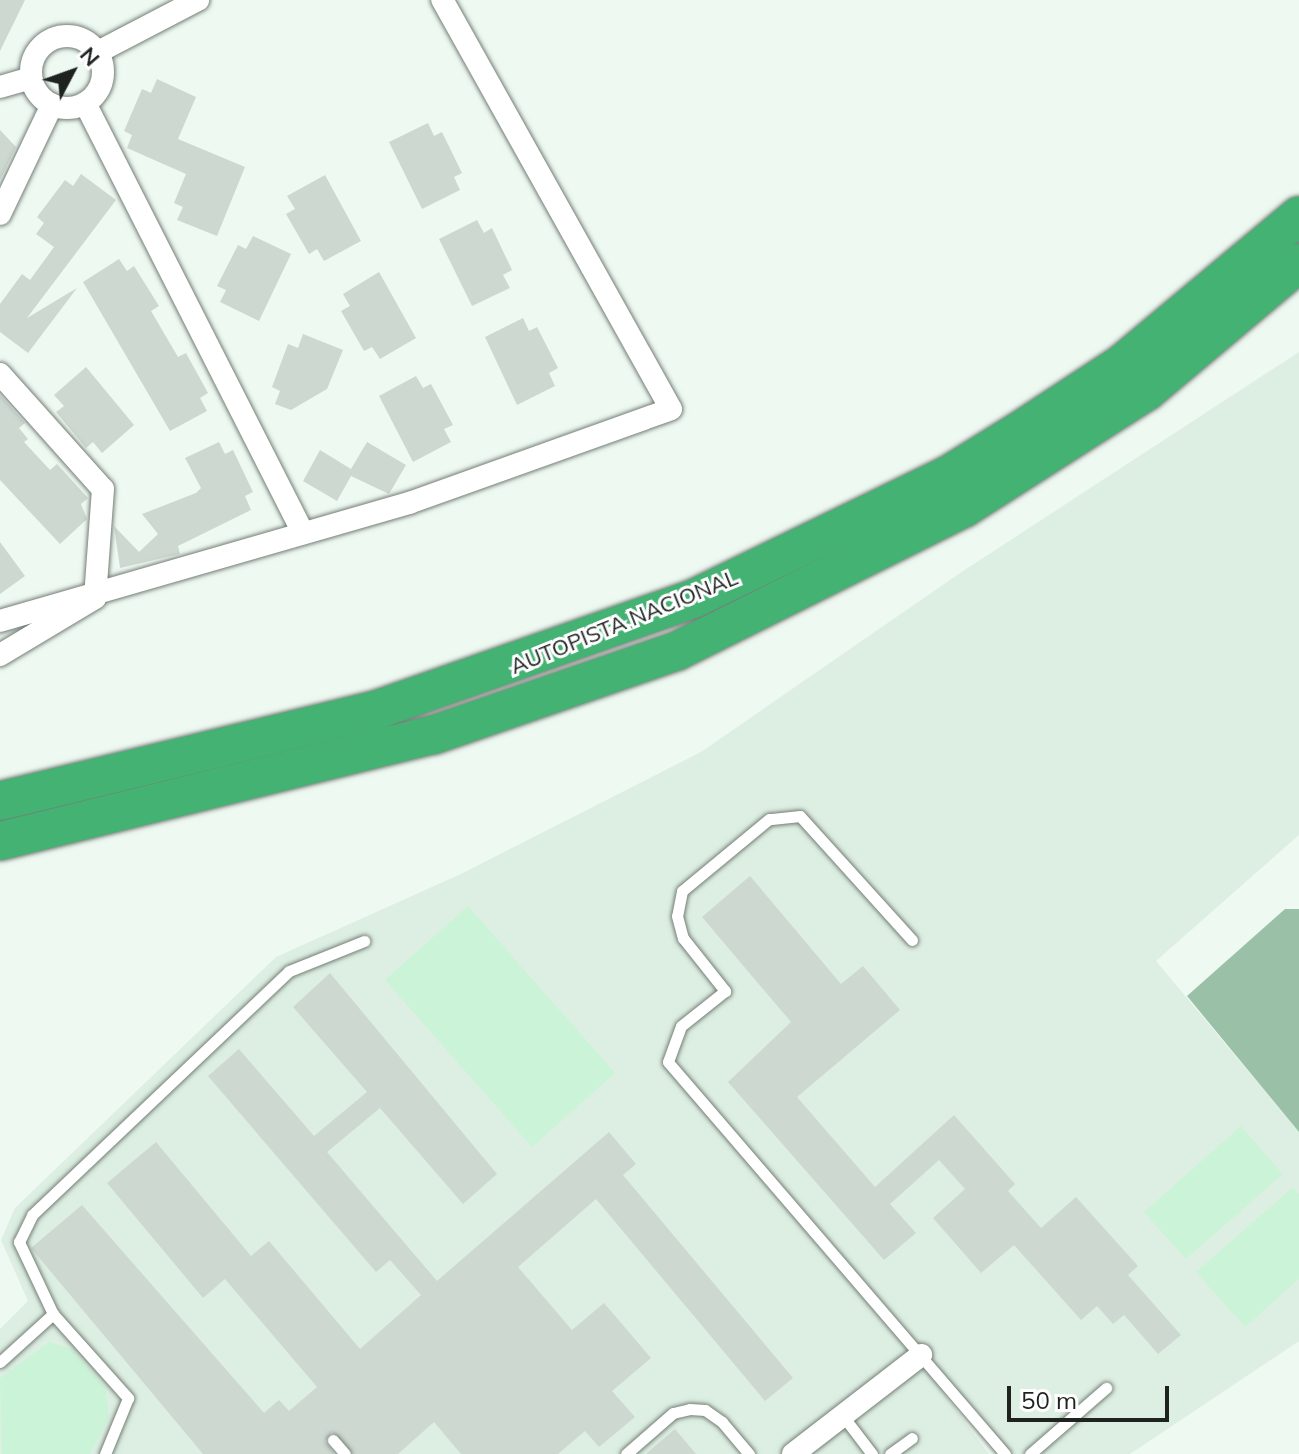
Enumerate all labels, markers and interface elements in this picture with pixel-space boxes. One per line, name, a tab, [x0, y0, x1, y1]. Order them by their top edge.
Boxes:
north arrow	[32, 32, 112, 112]
text: N	[74, 41, 106, 72]
street label: AUTOPISTA NACIONAL	[506, 564, 742, 680]
scale bar	[1011, 1370, 1173, 1420]
text: 50 m	[1021, 1385, 1077, 1415]

